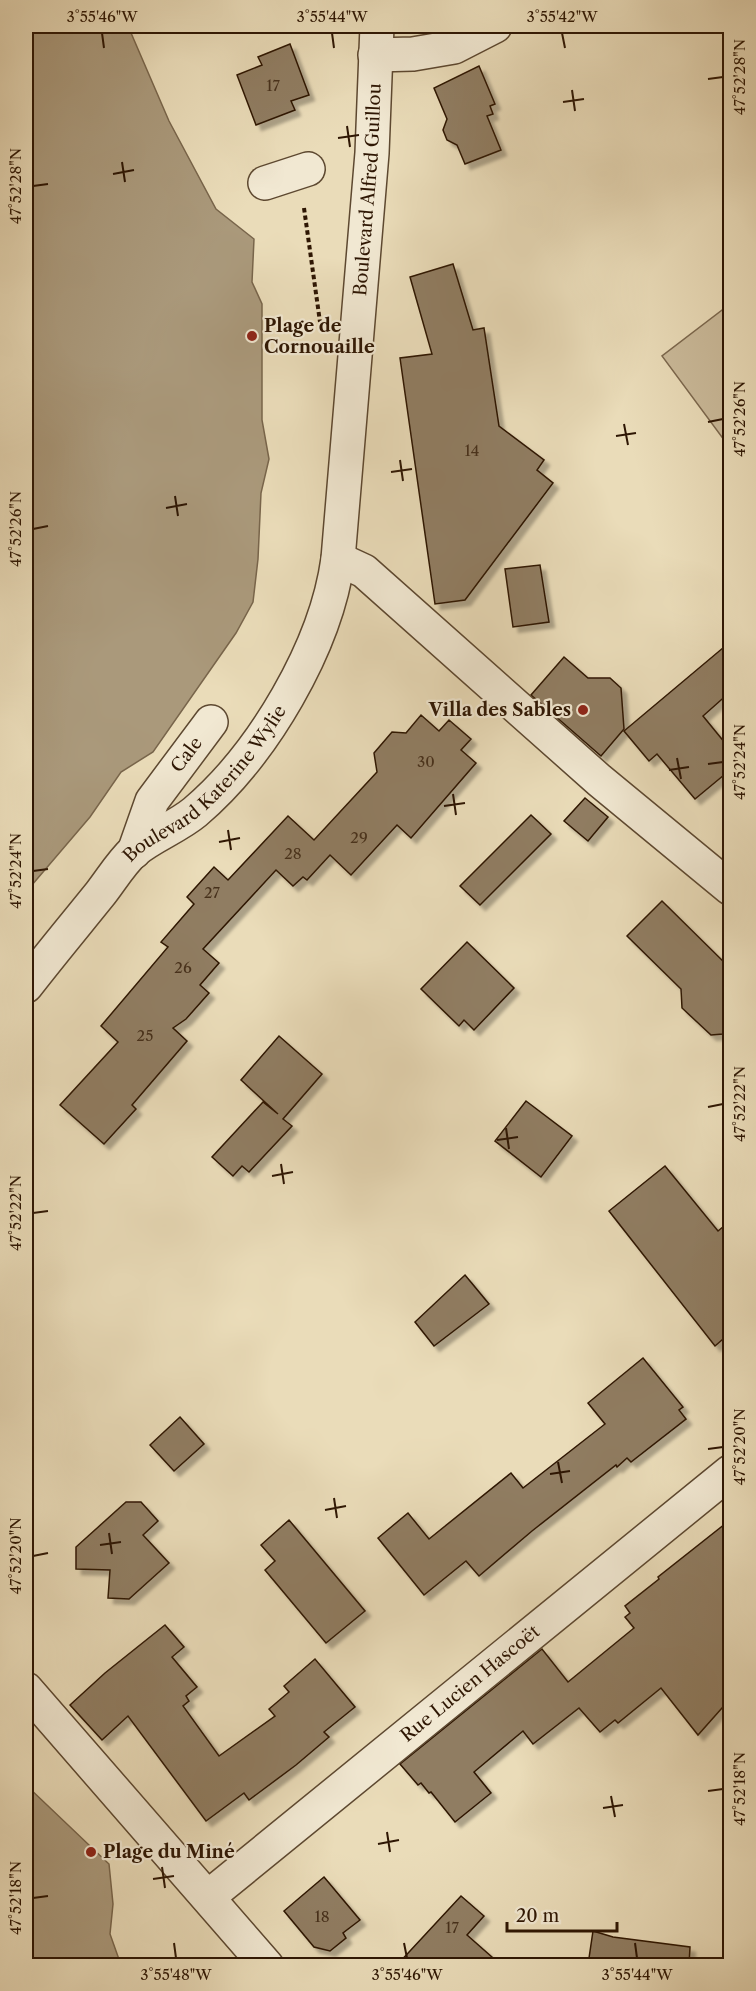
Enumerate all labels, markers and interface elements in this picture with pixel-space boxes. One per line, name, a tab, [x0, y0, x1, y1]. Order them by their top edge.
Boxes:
text: 3°55'46"W	[66, 7, 138, 26]
text: 3°55'44"W	[296, 7, 368, 26]
text: 3°55'42"W	[526, 7, 598, 26]
text: 47°52'28"N	[730, 39, 749, 115]
house number: 17	[266, 76, 280, 95]
street label: Boulevard Alfred Guillou	[349, 83, 386, 297]
text: 47°52'28"N	[6, 148, 25, 224]
place label: Plage de Cornouaille	[264, 315, 375, 358]
marker: Plage de Cornouaille	[245, 329, 259, 343]
text: 47°52'26"N	[730, 381, 749, 457]
house number: 14	[465, 441, 479, 460]
text: 47°52'26"N	[6, 491, 25, 567]
place label: Villa des Sables	[428, 699, 571, 721]
street label: Boulevard Katerine Wylie	[118, 701, 291, 866]
marker: Villa des Sables	[576, 703, 590, 717]
text: 47°52'24"N	[730, 724, 749, 800]
street label: Cale	[166, 732, 207, 777]
house number: 30	[417, 752, 435, 771]
house number: 29	[350, 828, 368, 847]
text: 47°52'24"N	[6, 833, 25, 909]
house number: 28	[284, 844, 302, 863]
house number: 27	[204, 883, 221, 902]
house number: 26	[174, 958, 192, 977]
house number: 25	[137, 1026, 153, 1045]
text: 47°52'22"N	[730, 1066, 749, 1142]
text: 47°52'22"N	[6, 1175, 25, 1251]
text: 47°52'20"N	[730, 1408, 749, 1486]
text: 47°52'20"N	[6, 1517, 25, 1595]
street label: Rue Lucien Hascoët	[396, 1620, 545, 1747]
text: 47°52'18"N	[730, 1752, 749, 1826]
place label: Plage du Miné	[103, 1841, 235, 1863]
marker: Plage du Miné	[84, 1845, 98, 1859]
text: 47°52'18"N	[6, 1861, 25, 1935]
scale bar	[507, 1895, 616, 1933]
text: 20 m	[516, 1905, 560, 1927]
house number: 18	[314, 1907, 330, 1926]
house number: 17	[445, 1918, 459, 1937]
text: 3°55'48"W	[140, 1965, 212, 1984]
text: 3°55'46"W	[371, 1965, 443, 1984]
text: 3°55'44"W	[601, 1965, 673, 1984]

